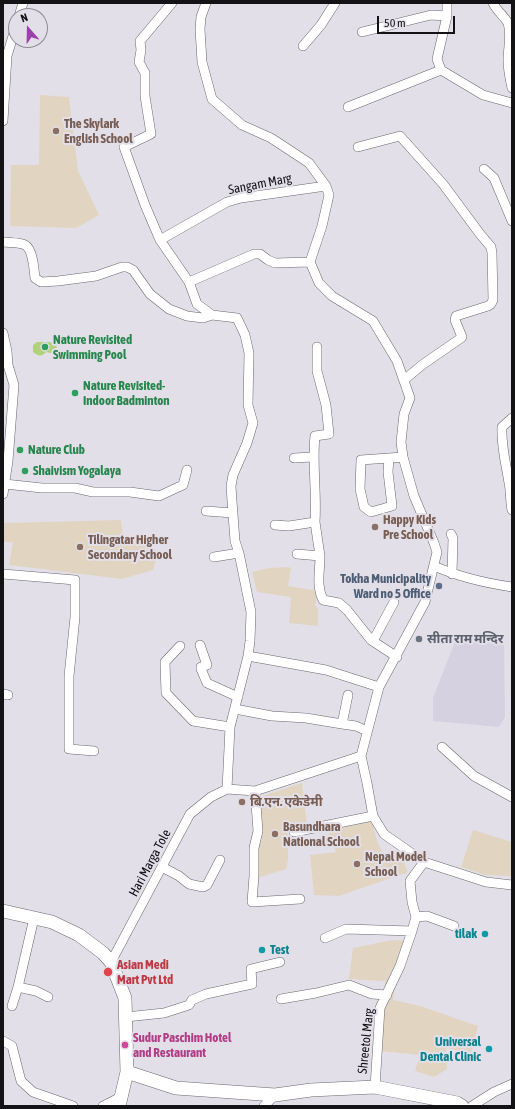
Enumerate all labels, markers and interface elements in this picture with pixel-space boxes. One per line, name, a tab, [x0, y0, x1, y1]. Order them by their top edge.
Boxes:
north arrow	[8, 8, 48, 48]
scale bar	[379, 8, 457, 34]
text: N	[19, 11, 29, 24]
text: 50 m	[384, 16, 406, 30]
place label: The Skylark English School	[64, 116, 133, 147]
marker: The Skylark English School	[51, 126, 61, 136]
street label: Sangam Marg	[227, 170, 293, 198]
place label: Nature Revisited Swimming Pool	[53, 332, 132, 363]
marker: Nature Revisited Swimming Pool	[40, 342, 50, 352]
place label: Nature Revisited- Indoor Badminton	[83, 378, 170, 409]
marker: Nature Revisited- Indoor Badminton	[70, 388, 80, 398]
place label: Nature Club	[28, 442, 85, 458]
marker: Nature Club	[15, 445, 25, 455]
place label: Shaivism Yogalaya	[33, 463, 121, 479]
marker: Shaivism Yogalaya	[20, 466, 30, 476]
place label: Happy Kids Pre School	[383, 512, 436, 543]
marker: Happy Kids Pre School	[370, 522, 380, 532]
place label: Tilingatar Higher Secondary School	[88, 532, 172, 563]
marker: Tilingatar Higher Secondary School	[75, 542, 85, 552]
place label: Tokha Municipality Ward no 5 Office	[340, 571, 431, 602]
marker: Tokha Municipality Ward no 5 Office	[434, 581, 444, 591]
place label: सीता राम मन्दिर	[427, 631, 503, 647]
marker: सीता राम मन्दिर	[414, 634, 424, 644]
place label: बि.एन. एकेडेमी	[250, 794, 323, 810]
marker: बि.एन. एकेडेमी	[237, 797, 247, 807]
place label: Basundhara National School	[283, 819, 359, 850]
street label: Hari Marga Tole	[126, 827, 174, 899]
marker: Basundhara National School	[270, 829, 280, 839]
place label: Nepal Model School	[365, 849, 426, 880]
marker: Nepal Model School	[352, 859, 362, 869]
place label: tilak	[455, 926, 477, 942]
marker: tilak	[480, 929, 490, 939]
place label: Test	[270, 942, 289, 958]
marker: Test	[257, 945, 267, 955]
place label: Asian Medi Mart Pvt Ltd	[117, 957, 173, 988]
marker: Asian Medi Mart Pvt Ltd	[102, 966, 114, 978]
street label: Shreetol Marg	[355, 1007, 377, 1075]
place label: Sudur Paschim Hotel and Restaurant	[133, 1030, 231, 1061]
place label: Universal Dental Clinic	[420, 1034, 481, 1065]
marker: Sudur Paschim Hotel and Restaurant	[120, 1040, 130, 1050]
marker: Universal Dental Clinic	[484, 1044, 494, 1054]

